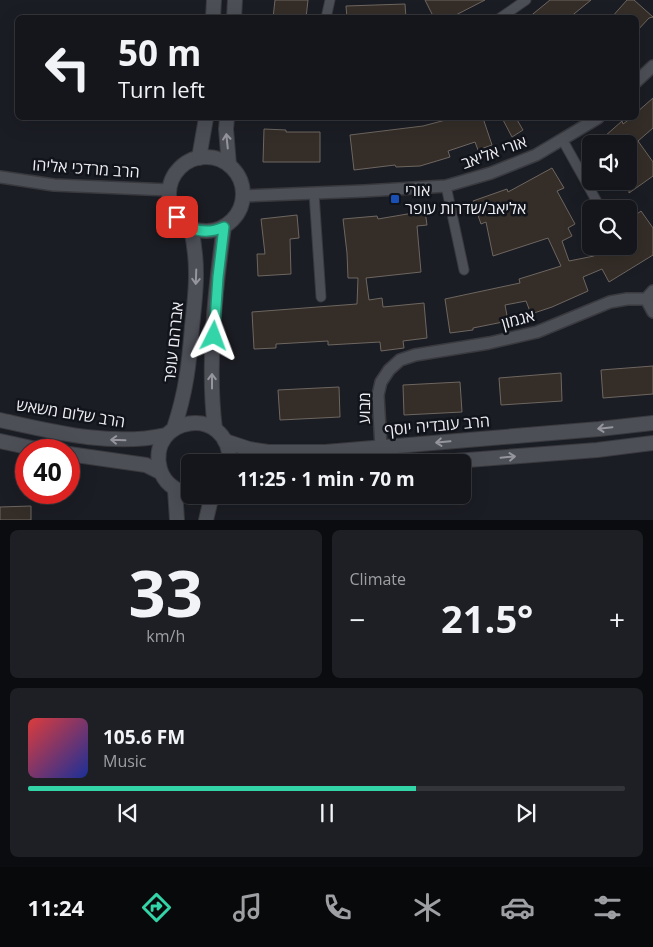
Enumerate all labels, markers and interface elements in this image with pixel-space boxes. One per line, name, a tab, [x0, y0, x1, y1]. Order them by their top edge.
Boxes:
text: 50 m	[118, 29, 201, 76]
icon: left	[35, 35, 100, 100]
text: Turn left	[118, 74, 205, 104]
street label: אורי אליאב	[458, 130, 530, 174]
one-way arrow	[222, 134, 232, 150]
map controls	[582, 135, 637, 255]
button: sound	[582, 135, 637, 190]
street label: הרב מרדכי אליהו	[32, 153, 140, 183]
place label: אורי אליאב/שדרות עופר	[405, 179, 526, 219]
marker: אורי אליאב/שדרות עופר	[389, 193, 401, 205]
pin	[156, 196, 198, 238]
button: search	[582, 200, 637, 255]
icon: arrive	[163, 203, 191, 231]
one-way arrow	[192, 269, 201, 285]
street label: אברהם עופר	[158, 301, 188, 383]
street label: אגמון	[499, 304, 537, 334]
position arrow	[187, 309, 239, 361]
one-way arrow	[207, 373, 217, 390]
street label: מבוע	[353, 392, 375, 424]
street label: הרב שלום משאש	[15, 394, 127, 432]
street label: הרב עובדיה יוסף	[383, 409, 491, 441]
one-way arrow	[597, 423, 613, 433]
one-way arrow	[110, 435, 126, 444]
one-way arrow	[435, 437, 451, 447]
speed limit sign: 40	[15, 439, 80, 504]
one-way arrow	[500, 453, 516, 462]
text: 11:25 · 1 min · 70 m	[237, 466, 415, 492]
text: 33	[129, 548, 203, 636]
text: Climate	[350, 568, 406, 590]
text: 21.5°	[441, 592, 533, 644]
text: −	[350, 600, 366, 638]
text: +	[609, 600, 625, 638]
text: km/h	[146, 625, 185, 647]
text: 105.6 FM	[103, 724, 185, 750]
text: Music	[103, 750, 147, 772]
icon: previous	[114, 799, 142, 827]
icon: pause	[313, 799, 341, 827]
icon: next	[512, 799, 540, 827]
icon: directions	[139, 890, 174, 925]
icon: music	[230, 890, 265, 925]
icon: phone	[320, 890, 355, 925]
icon: climate	[410, 890, 445, 925]
icon: car	[500, 890, 535, 925]
icon: filters	[590, 890, 625, 925]
text: 11:24	[28, 892, 84, 922]

